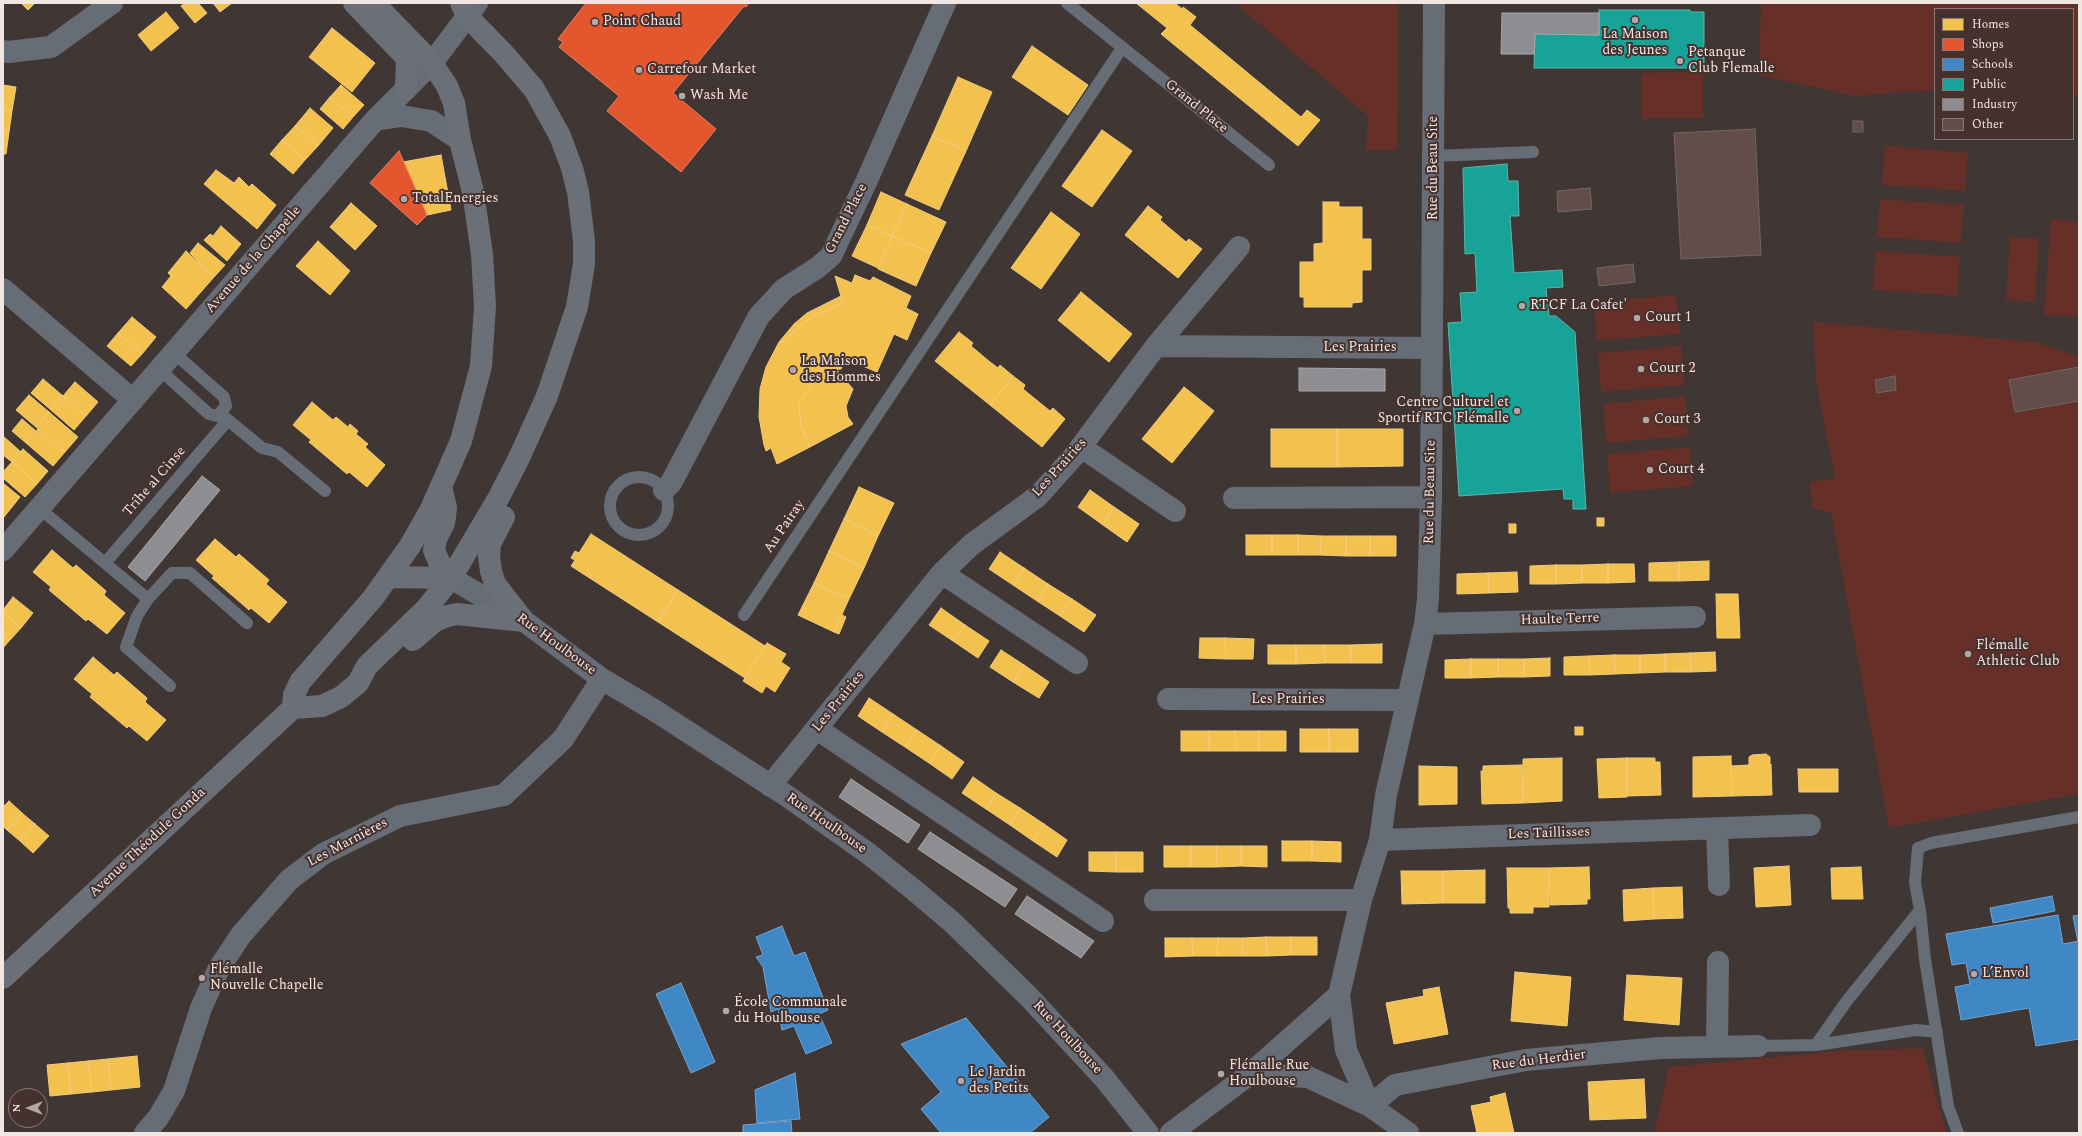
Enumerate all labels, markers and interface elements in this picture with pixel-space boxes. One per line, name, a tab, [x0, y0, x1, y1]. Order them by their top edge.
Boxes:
legend	[1934, 8, 2074, 140]
place label: Point Chaud	[603, 14, 681, 30]
marker: La Maison des Jeunes	[1630, 15, 1640, 25]
text: Homes	[1972, 15, 2010, 34]
marker: Point Chaud	[590, 17, 600, 27]
place label: La Maison des Jeunes	[1602, 27, 1668, 60]
text: Shops	[1972, 35, 2004, 54]
place label: Petanque Club Flemalle	[1688, 45, 1774, 78]
text: Schools	[1972, 55, 2013, 74]
marker: Petanque Club Flemalle	[1675, 56, 1685, 66]
place label: Carrefour Market	[647, 62, 756, 78]
marker: Carrefour Market	[634, 65, 644, 75]
text: Public	[1972, 75, 2006, 94]
street label: Grand Place	[1161, 77, 1231, 137]
place label: Wash Me	[690, 88, 748, 104]
marker: Wash Me	[677, 91, 687, 101]
text: Industry	[1972, 95, 2017, 114]
text: Other	[1972, 115, 2004, 134]
street label: Rue du Beau Site	[1426, 116, 1442, 220]
street label: Grand Place	[822, 181, 872, 257]
place label: TotalEnergies	[412, 191, 499, 207]
marker: TotalEnergies	[399, 194, 409, 204]
street label: Avenue de la Chapelle	[203, 203, 305, 317]
place label: RTCF La Cafet'	[1530, 298, 1627, 314]
marker: RTCF La Cafet'	[1517, 301, 1527, 311]
place label: Court 1	[1645, 310, 1692, 326]
marker: Court 1	[1632, 313, 1642, 323]
street label: Les Prairies	[1323, 340, 1397, 356]
place label: La Maison des Hommes	[801, 354, 881, 386]
place label: Court 2	[1649, 361, 1696, 377]
marker: Court 2	[1636, 364, 1646, 374]
marker: La Maison des Hommes	[788, 365, 798, 375]
place label: Centre Culturel et Sportif RTC Flémalle	[1378, 395, 1509, 428]
marker: Centre Culturel et Sportif RTC Flémalle	[1512, 406, 1522, 416]
place label: Court 3	[1654, 412, 1701, 428]
marker: Court 3	[1641, 415, 1651, 425]
street label: Les Prairies	[1029, 435, 1091, 501]
street label: Rue du Beau Site	[1422, 440, 1440, 544]
street label: Trîhe al Cinse	[120, 444, 190, 520]
place label: Court 4	[1658, 462, 1705, 478]
marker: Court 4	[1645, 465, 1655, 475]
street label: Au Pairay	[761, 497, 809, 557]
street label: Rue Houlbouse	[513, 610, 599, 680]
street label: Haulte Terre	[1520, 610, 1600, 630]
place label: Flémalle Athletic Club	[1976, 638, 2060, 670]
marker: Flémalle Athletic Club	[1963, 649, 1973, 659]
street label: Les Prairies	[809, 668, 869, 736]
street label: Les Prairies	[1251, 692, 1325, 708]
street label: Avenue Théodule Gonda	[86, 785, 210, 901]
street label: Rue Houlbouse	[783, 790, 869, 858]
street label: Les Marnières	[305, 815, 391, 871]
street label: Les Taillisses	[1507, 824, 1591, 844]
place label: Flémalle Nouvelle Chapelle	[210, 962, 323, 994]
place label: L’Envol	[1982, 966, 2029, 982]
marker: L’Envol	[1969, 969, 1979, 979]
marker: Flémalle Nouvelle Chapelle	[197, 973, 207, 983]
place label: École Communale du Houlbouse	[734, 995, 847, 1028]
street label: Rue Houlbouse	[1029, 998, 1105, 1078]
marker: École Communale du Houlbouse	[721, 1006, 731, 1016]
street label: Rue du Herdier	[1491, 1047, 1587, 1075]
place label: Flémalle Rue Houlbouse	[1229, 1058, 1309, 1090]
place label: Le Jardin des Petits	[969, 1065, 1029, 1098]
marker: Flémalle Rue Houlbouse	[1216, 1069, 1226, 1079]
marker: Le Jardin des Petits	[956, 1076, 966, 1086]
north arrow	[8, 1088, 48, 1128]
text: N	[8, 1104, 25, 1113]

